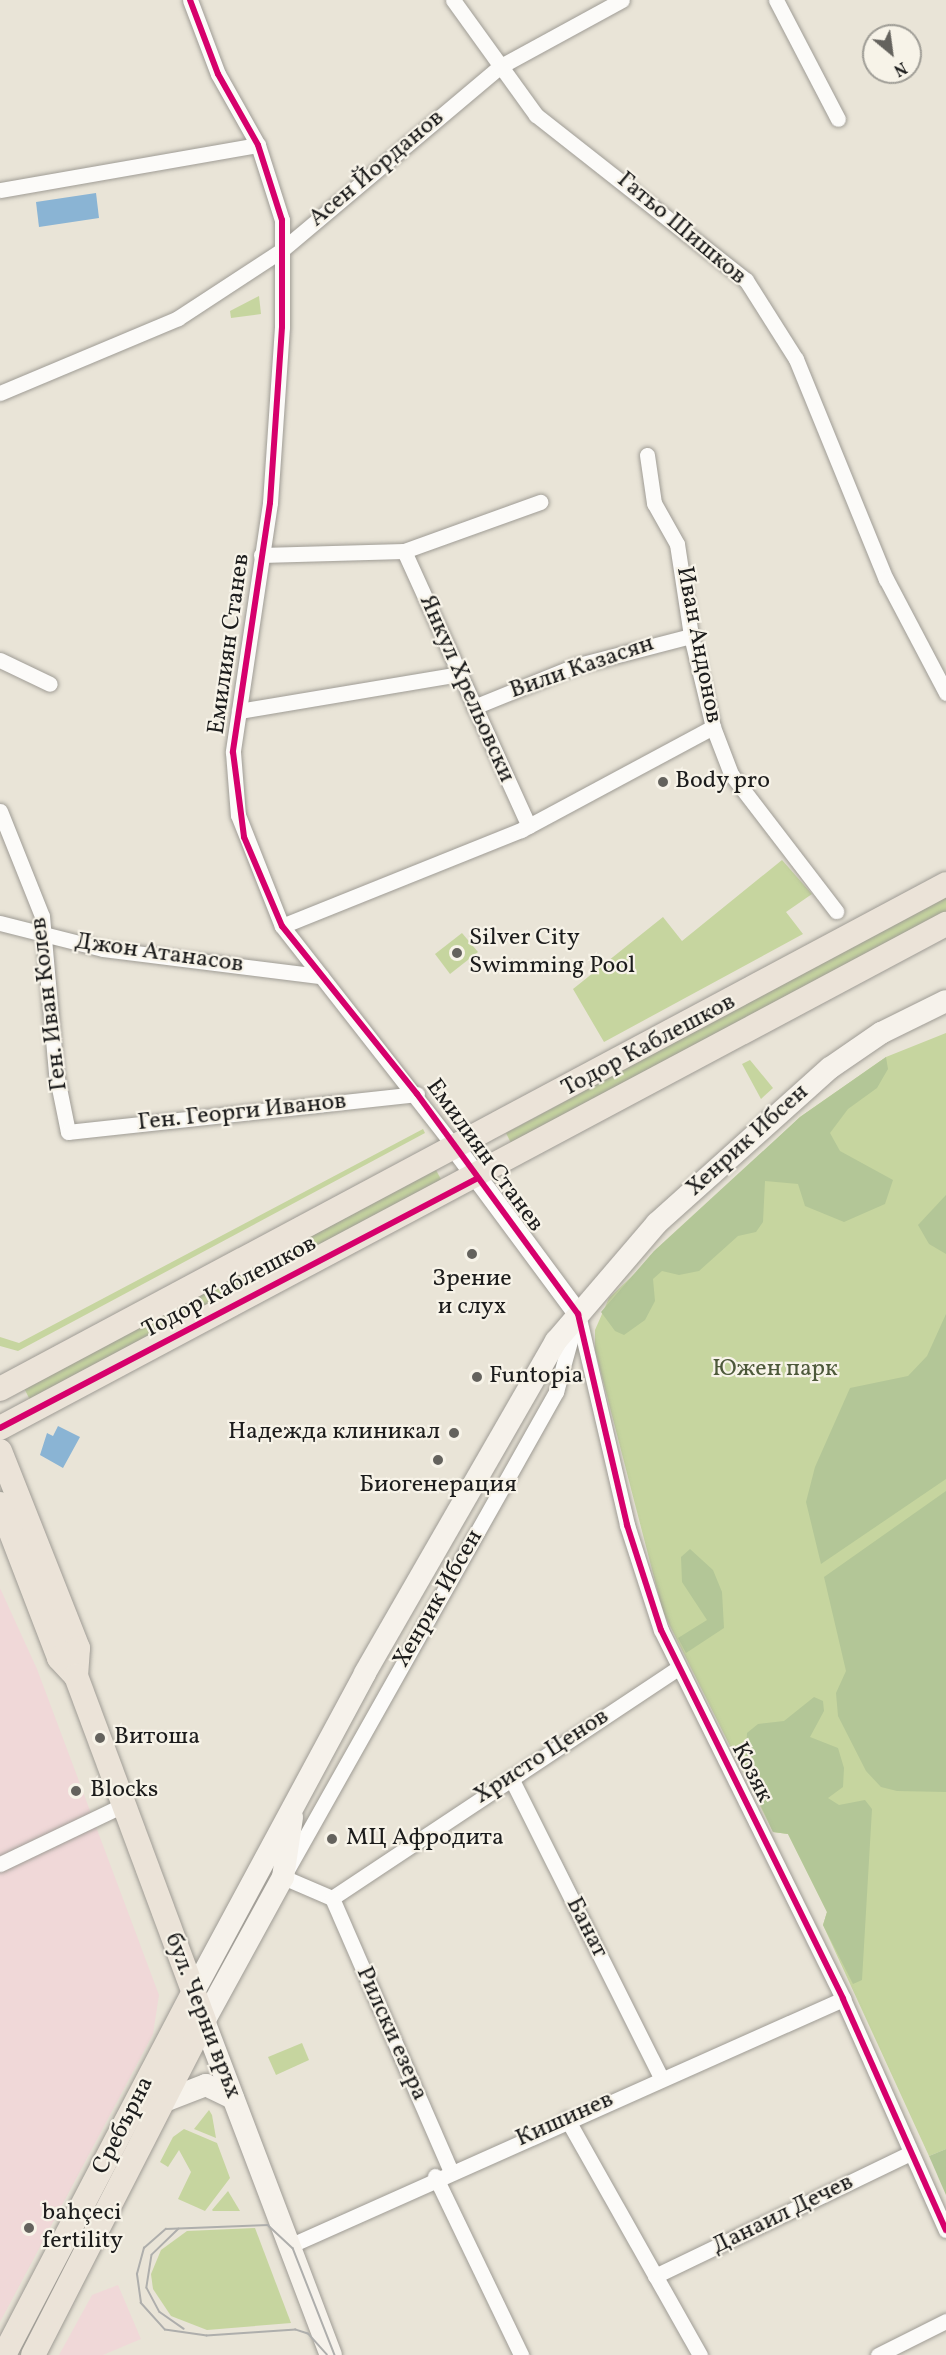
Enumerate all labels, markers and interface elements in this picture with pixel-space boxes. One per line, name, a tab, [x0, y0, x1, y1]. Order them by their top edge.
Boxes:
north arrow	[862, 24, 922, 84]
text: N	[889, 56, 910, 80]
street label: Асен Йорданов	[304, 104, 450, 234]
street label: Гатьо Шишков	[610, 166, 752, 292]
street label: Емилиян Станев	[203, 552, 257, 736]
street label: Иван Андонов	[669, 564, 727, 726]
street label: Янкул Хрельовски	[412, 591, 520, 787]
street label: Вили Казасян	[506, 630, 658, 706]
place label: Body pro	[675, 768, 771, 796]
marker: Body pro	[656, 775, 670, 789]
street label: Ген. Иван Колев	[25, 916, 75, 1092]
place label: Silver City Swimming Pool	[469, 925, 635, 981]
street label: Джон Атанасов	[73, 928, 245, 980]
marker: Silver City Swimming Pool	[450, 946, 464, 960]
street label: Тодор Каблешков	[557, 988, 741, 1104]
street label: Емилиян Станев	[419, 1074, 549, 1238]
street label: Хенрик Ибсен	[681, 1079, 815, 1203]
street label: Ген. Георги Иванов	[136, 1088, 348, 1138]
street label: Тодор Каблешков	[138, 1230, 322, 1346]
marker: Зрение и слух	[463, 1245, 481, 1263]
place label: Зрение и слух	[432, 1266, 512, 1322]
park label: Южен парк	[712, 1356, 838, 1384]
place label: Funtopia	[489, 1363, 583, 1391]
marker: Funtopia	[470, 1370, 484, 1384]
place label: Надежда клиникал	[228, 1419, 440, 1447]
marker: Надежда клиникал	[445, 1424, 463, 1442]
marker: Биогенерация	[429, 1451, 447, 1469]
place label: Биогенерация	[359, 1472, 517, 1500]
street label: Хенрик Ибсен	[388, 1525, 490, 1673]
street label: Христо Ценов	[469, 1703, 615, 1811]
place label: Витоша	[114, 1724, 200, 1752]
marker: Витоша	[91, 1729, 109, 1747]
street label: Козяк	[724, 1738, 778, 1808]
place label: Blocks	[90, 1777, 158, 1805]
marker: Blocks	[67, 1782, 85, 1800]
place label: МЦ Афродита	[346, 1825, 504, 1853]
marker: МЦ Афродита	[323, 1830, 341, 1848]
street label: Банат	[559, 1893, 613, 1963]
street label: бул. Черни връх	[157, 1929, 247, 2103]
street label: Рилски езера	[349, 1963, 433, 2105]
street label: Сребърна	[87, 2072, 161, 2180]
street label: Кишинев	[512, 2086, 618, 2154]
street label: Данаил Дечев	[708, 2168, 858, 2262]
place label: bahçeci fertility	[42, 2200, 123, 2256]
marker: bahçeci fertility	[20, 2219, 38, 2237]

